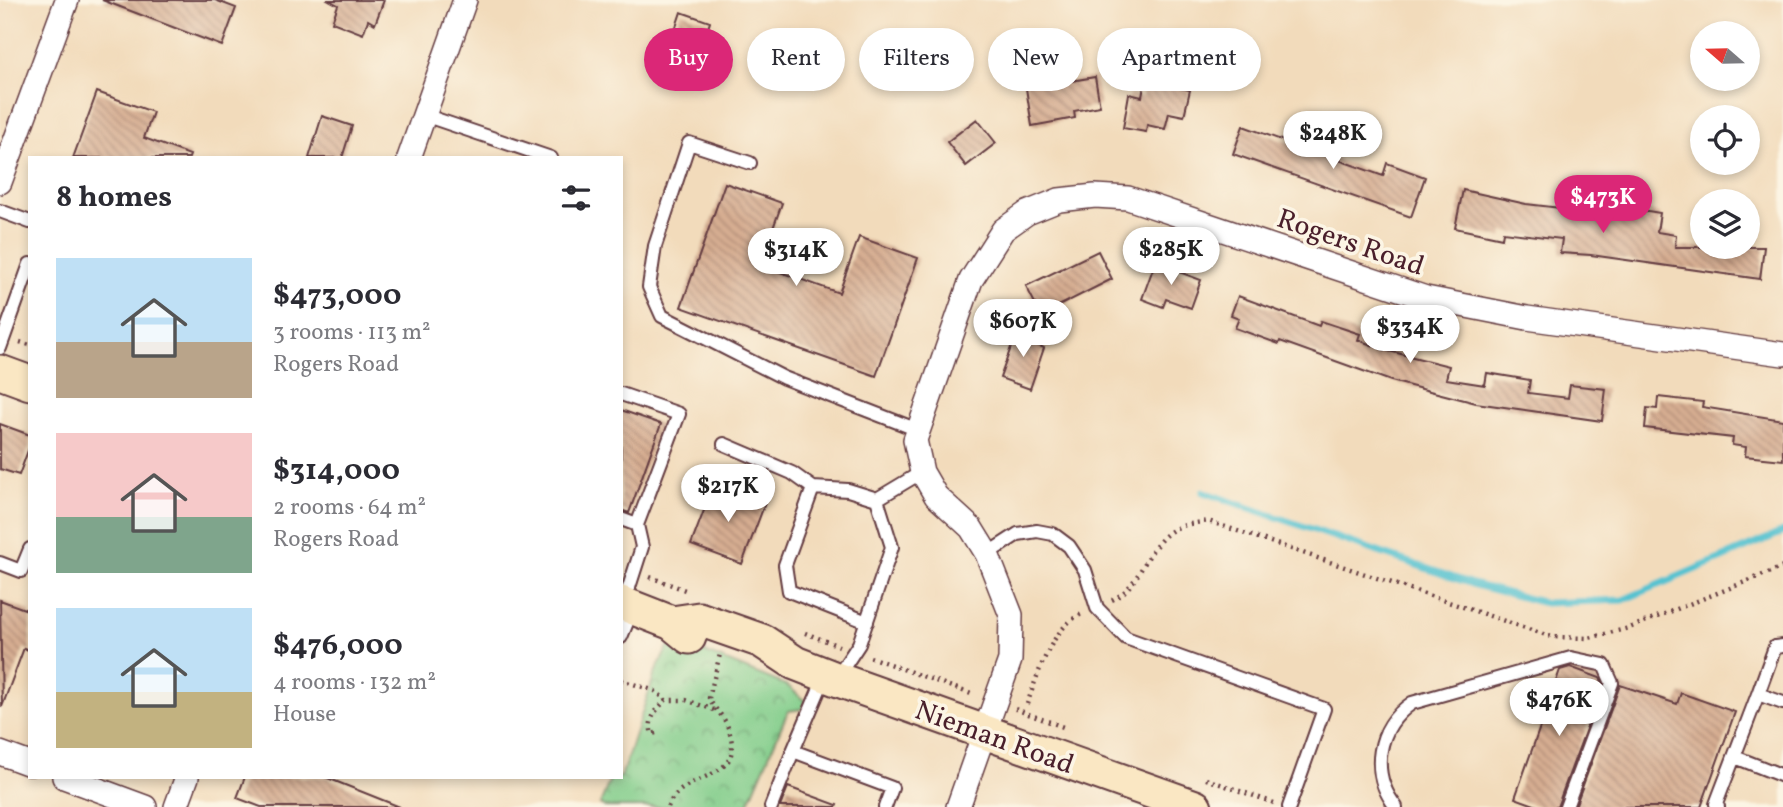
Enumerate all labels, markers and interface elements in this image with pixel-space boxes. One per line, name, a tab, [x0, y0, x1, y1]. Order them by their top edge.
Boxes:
north arrow	[1690, 21, 1760, 91]
map controls	[1690, 21, 1760, 259]
chip: Buy	[644, 28, 733, 91]
chip: Rent	[747, 28, 845, 91]
chip: Filters	[859, 28, 974, 91]
chip: New	[988, 28, 1083, 91]
chip: Apartment	[1097, 28, 1261, 91]
button: locate	[1690, 105, 1760, 175]
pin: $248K	[1284, 111, 1382, 171]
text: $248K	[1299, 118, 1367, 150]
pin: $473K	[1554, 176, 1652, 235]
text: 8 homes	[56, 177, 172, 219]
icon: filters	[557, 179, 595, 217]
text: $473K	[1570, 182, 1636, 214]
button: layers	[1690, 189, 1760, 259]
street label: Rogers Road	[1271, 200, 1429, 287]
pin: $285K	[1122, 228, 1220, 287]
pin: $314K	[747, 229, 845, 288]
text: $285K	[1139, 234, 1203, 266]
text: $314K	[764, 235, 828, 267]
text: $473,000	[273, 275, 402, 317]
icon: home	[112, 286, 196, 370]
pin: $607K	[974, 300, 1072, 359]
text: $607K	[989, 306, 1057, 338]
pin: $334K	[1361, 306, 1459, 365]
text: $334K	[1377, 312, 1443, 344]
text: 3 rooms · 113 m²	[273, 317, 431, 349]
text: Rogers Road	[273, 349, 399, 381]
text: $314,000	[273, 450, 400, 492]
icon: home	[112, 461, 196, 545]
pin: $217K	[679, 464, 777, 524]
text: $217K	[697, 471, 759, 503]
text: 2 rooms · 64 m²	[273, 492, 426, 524]
text: Rogers Road	[273, 524, 399, 556]
text: $476,000	[273, 625, 403, 667]
icon: home	[112, 636, 196, 720]
text: 4 rooms · 132 m²	[273, 667, 436, 699]
pin: $476K	[1510, 678, 1608, 738]
text: $476K	[1526, 685, 1592, 717]
street label: Nieman Road	[909, 692, 1079, 785]
text: House	[273, 699, 336, 731]

